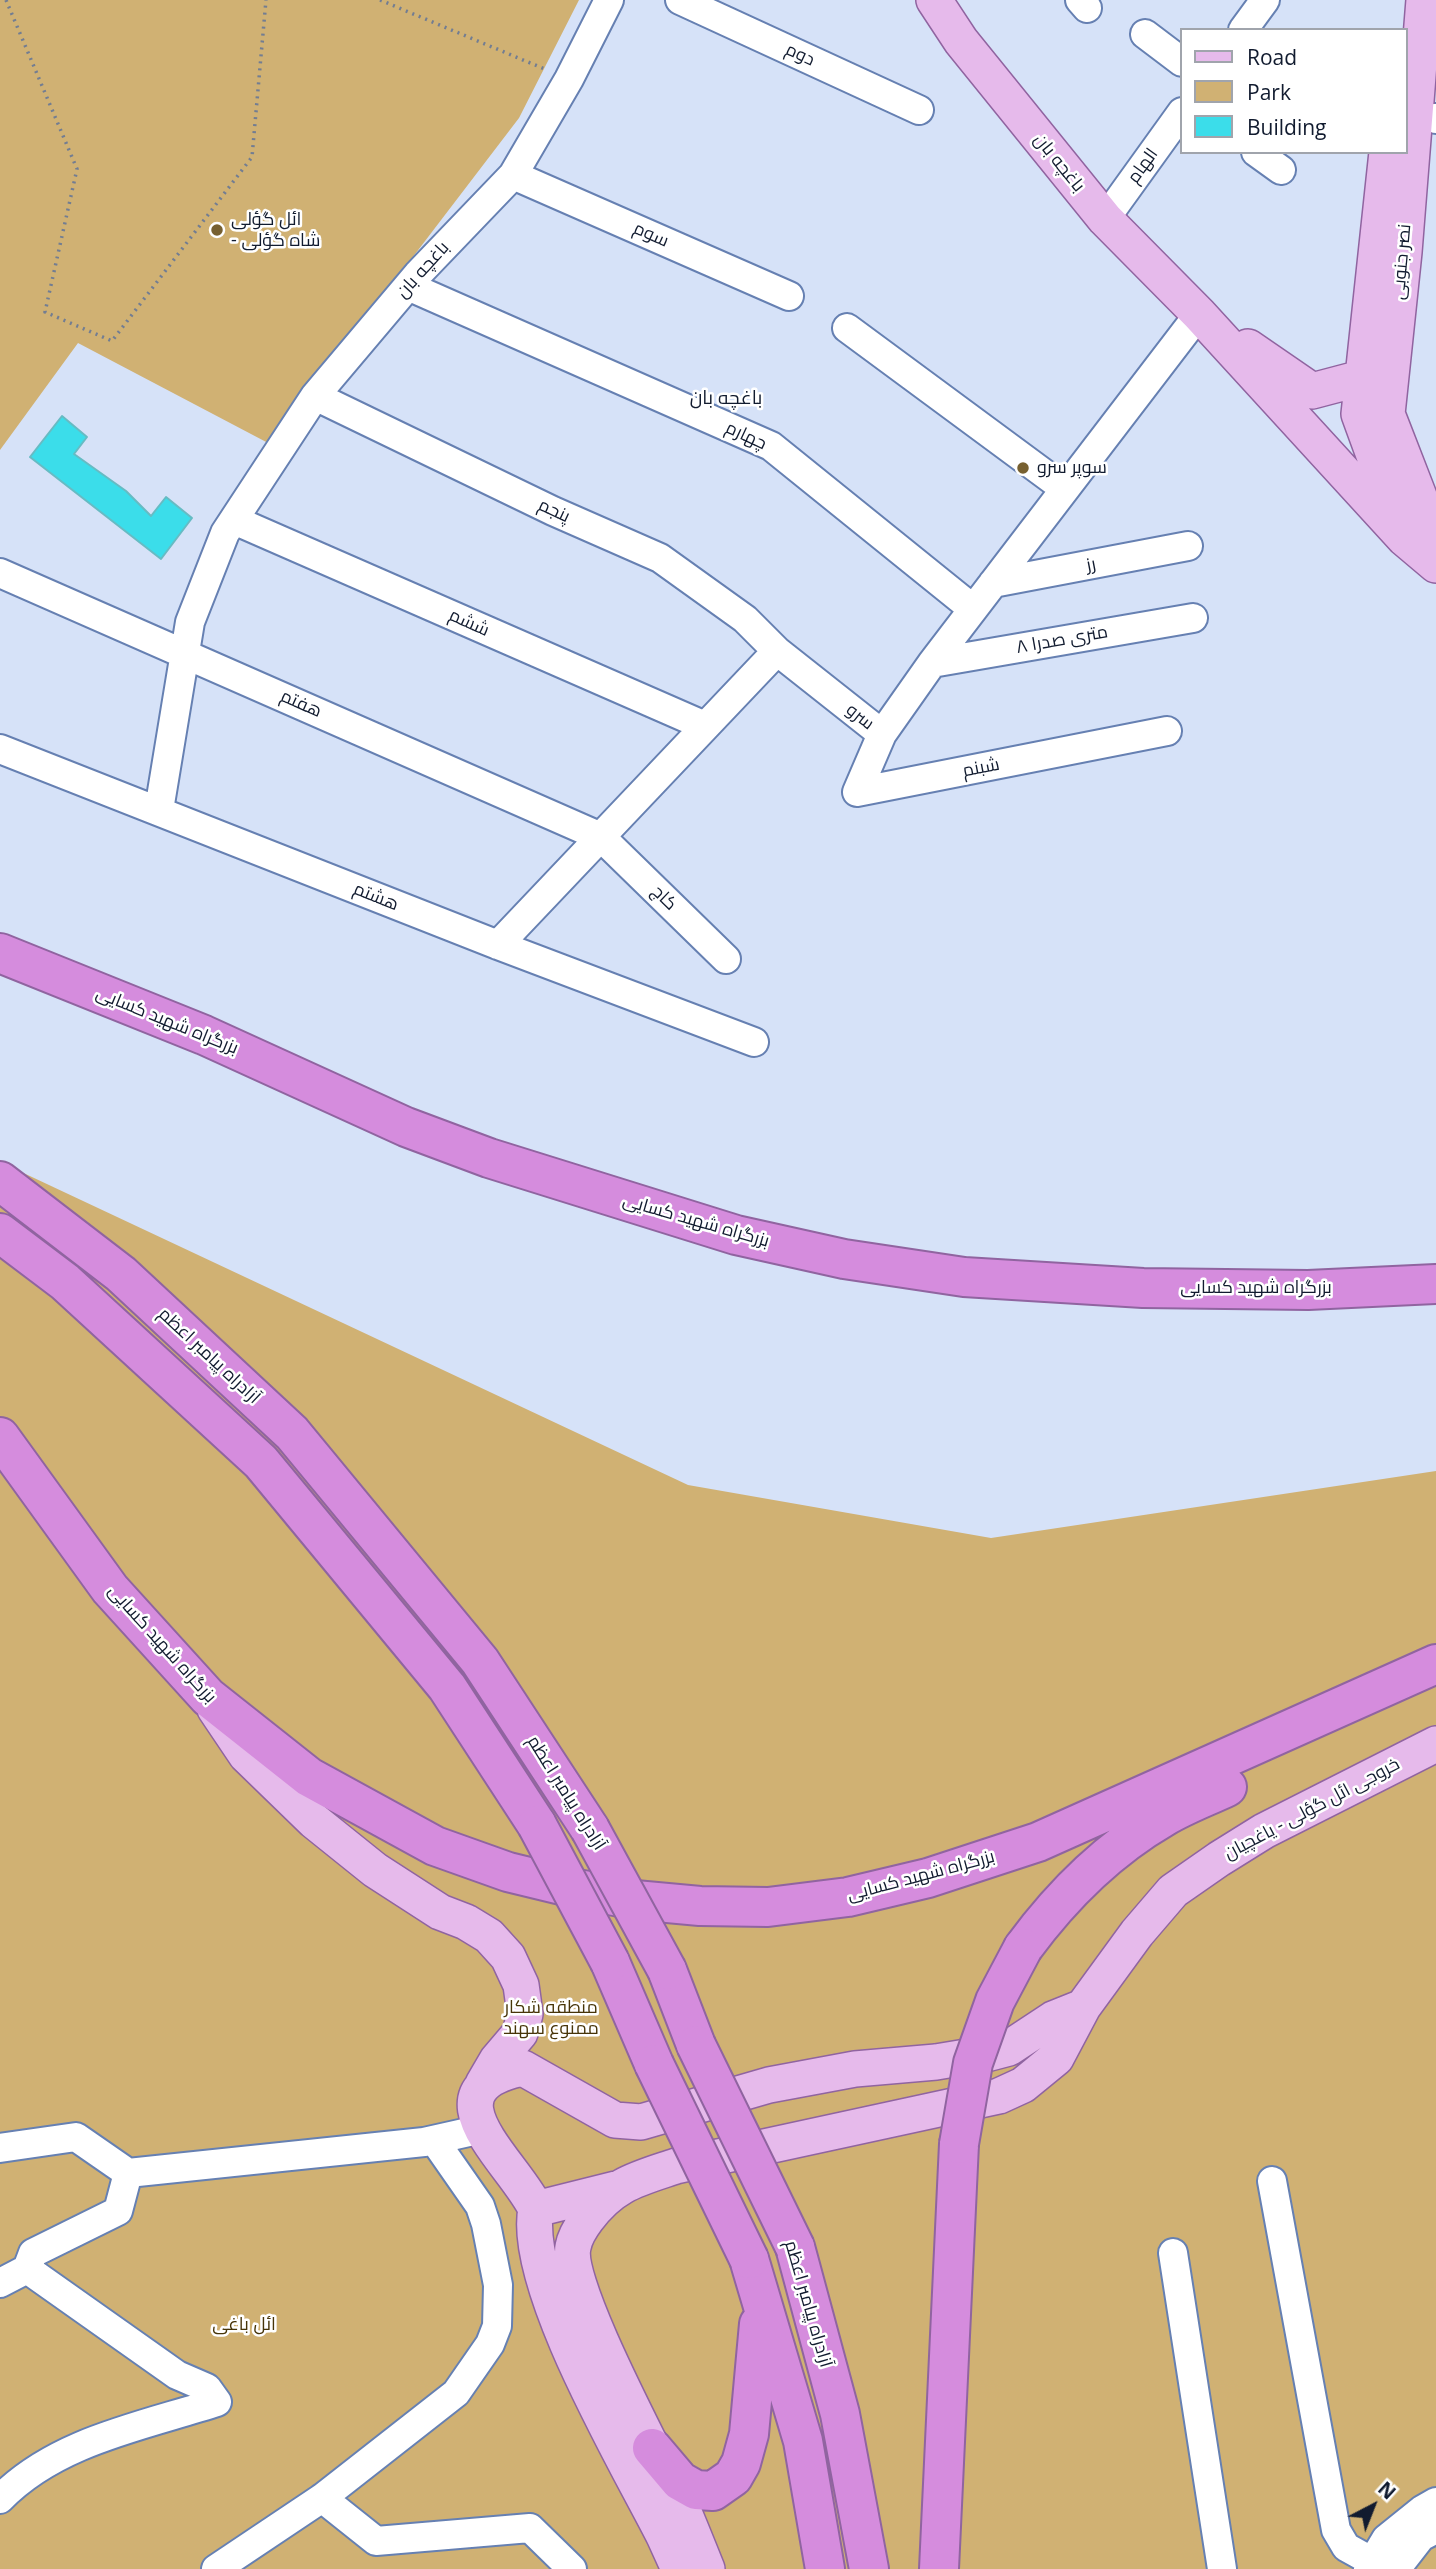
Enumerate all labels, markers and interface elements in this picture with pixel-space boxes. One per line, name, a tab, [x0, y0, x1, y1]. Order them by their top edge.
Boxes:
legend	[1180, 28, 1408, 154]
street label: دوم	[782, 39, 818, 71]
text: Road	[1247, 43, 1297, 71]
text: Park	[1247, 78, 1291, 106]
text: Building	[1247, 113, 1326, 141]
street label: باغچه بان	[1029, 129, 1089, 197]
street label: الهام	[1123, 144, 1163, 188]
place label: ائل گؤلی - شاه گؤلی	[231, 209, 320, 252]
street label: سوم	[630, 218, 672, 252]
marker: ائل گؤلی - شاه گؤلی	[209, 222, 225, 238]
street label: نصر جنوبی	[1388, 223, 1416, 301]
street label: باغچه بان	[392, 237, 454, 303]
district label: باغچه بان	[690, 388, 762, 410]
street label: چهارم	[722, 417, 770, 455]
place label: سوپر سرو	[1037, 457, 1107, 479]
marker: سوپر سرو	[1015, 460, 1031, 476]
street label: پنجم	[535, 494, 573, 528]
street label: رز	[1084, 553, 1098, 577]
street label: ششم	[445, 605, 493, 641]
street label: ۸ متری صدرا	[1014, 621, 1110, 659]
street label: هفتم	[277, 685, 325, 723]
street label: سرو	[842, 699, 878, 735]
street label: شبنم	[961, 754, 1001, 782]
street label: هشتم	[350, 878, 402, 916]
street label: کاج	[647, 881, 681, 915]
street label: بزرگراه شهید کسایی	[93, 983, 241, 1059]
street label: بزرگراه شهید کسایی	[620, 1190, 772, 1252]
street label: بزرگراه شهید کسایی	[1180, 1277, 1332, 1299]
street label: آزادراه پیامبر اعظم	[154, 1303, 264, 1409]
street label: بزرگراه شهید کسایی	[103, 1580, 221, 1708]
street label: آزادراه پیامبر اعظم	[522, 1732, 610, 1854]
street label: خروجی ائل گؤلی - یاغچیان	[1221, 1754, 1403, 1864]
street label: بزرگراه شهید کسایی	[845, 1846, 997, 1906]
park label: منطقه شکار ممنوع سهند	[503, 1997, 599, 2039]
street label: آزادراه پیامبر اعظم	[780, 2238, 836, 2370]
park label: ائل باغی	[212, 2314, 276, 2336]
north arrow	[1338, 2471, 1408, 2541]
text: N	[1373, 2476, 1401, 2505]

